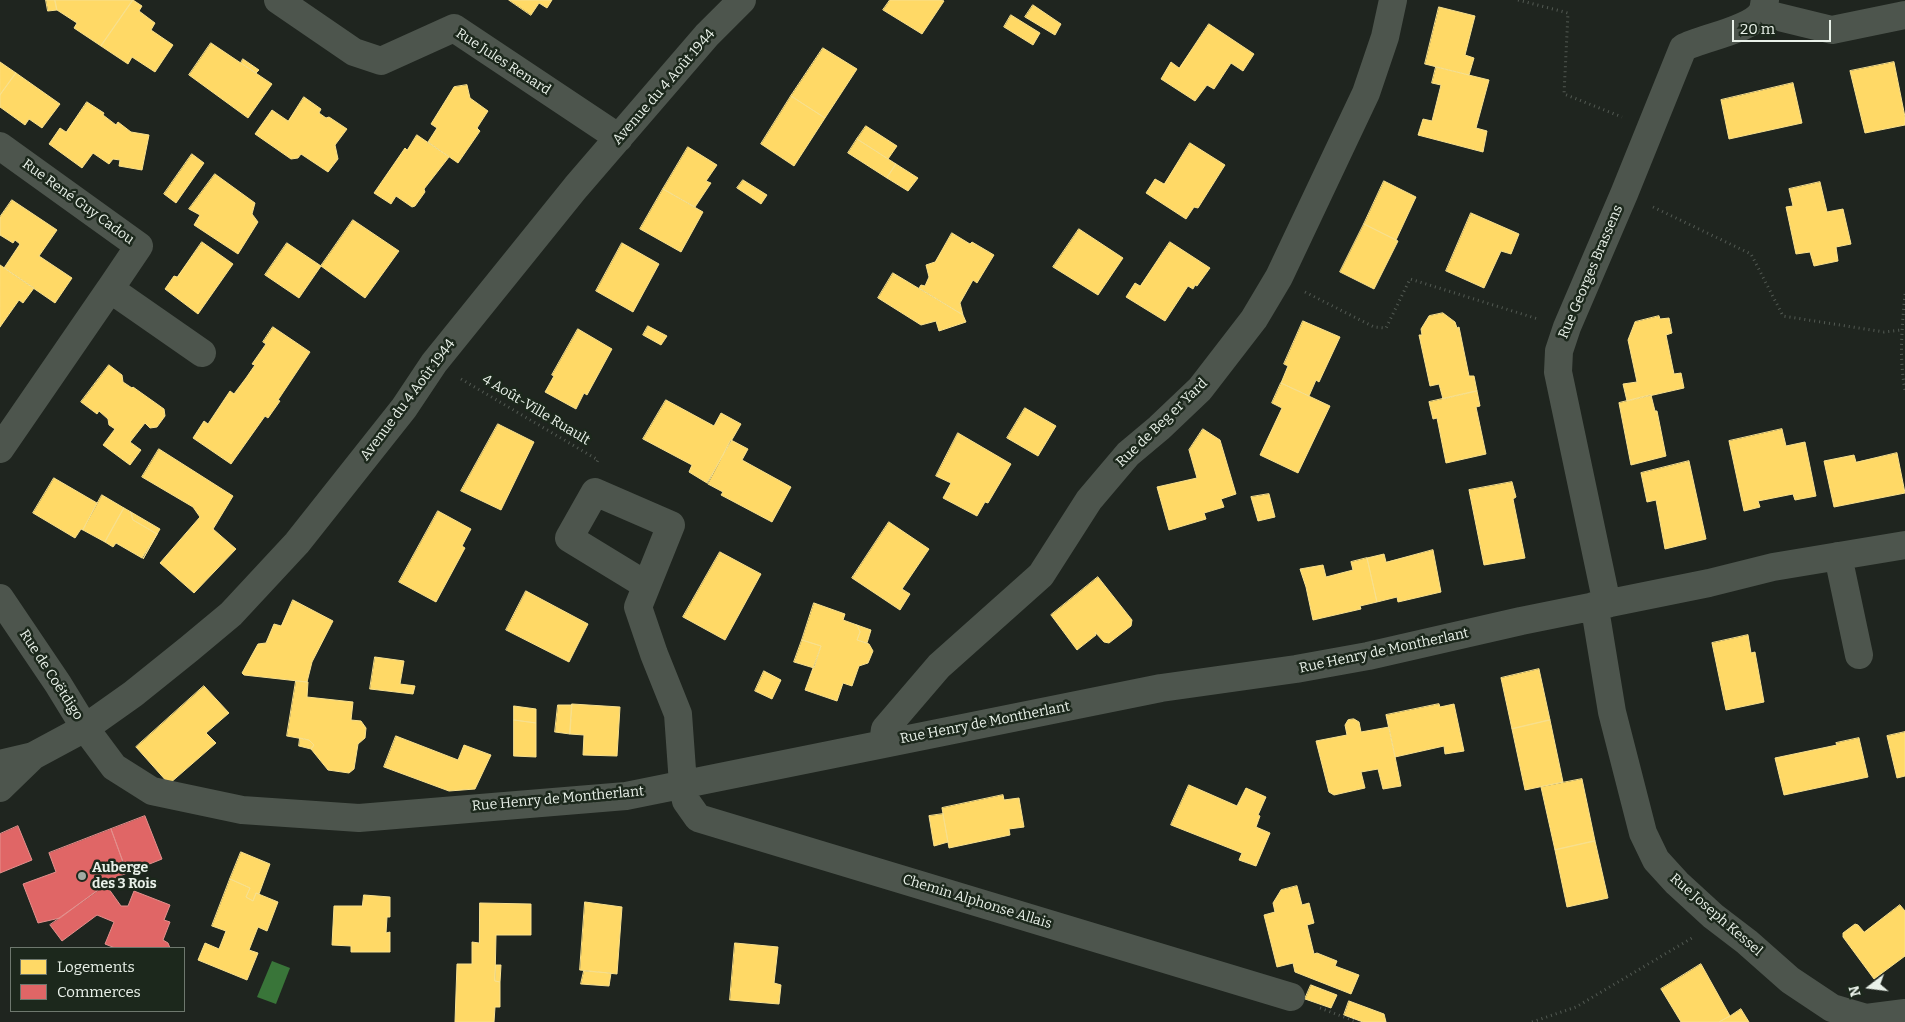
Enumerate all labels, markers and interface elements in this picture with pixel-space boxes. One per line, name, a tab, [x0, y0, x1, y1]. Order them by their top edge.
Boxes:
scale bar	[1735, 10, 1834, 42]
text: 20 m	[1740, 20, 1775, 38]
street label: Rue Jules Renard	[452, 25, 554, 99]
street label: Avenue du 4 Août 1944	[609, 26, 719, 148]
street label: Rue René Guy Cadou	[19, 156, 137, 248]
street label: Rue Georges Brassens	[1555, 203, 1627, 341]
street label: Avenue du 4 Août 1944	[357, 336, 459, 464]
street label: 4 Août-Ville Ruault	[479, 371, 593, 449]
street label: Rue de Beg er Yard	[1113, 375, 1211, 471]
street label: Rue Henry de Montherlant	[1298, 625, 1470, 677]
street label: Rue de Coëtdigo	[16, 627, 86, 723]
street label: Rue Henry de Montherlant	[899, 698, 1071, 748]
street label: Rue Henry de Montherlant	[471, 783, 645, 815]
place label: Auberge des 3 Rois	[92, 860, 157, 892]
marker: Auberge des 3 Rois	[76, 870, 88, 882]
street label: Rue Joseph Kessel	[1666, 870, 1766, 960]
street label: Chemin Alphonse Allais	[900, 871, 1054, 933]
legend	[10, 947, 185, 1012]
text: Logements	[57, 958, 135, 976]
north arrow	[1845, 962, 1895, 1012]
text: Commerces	[57, 983, 141, 1001]
text: N	[1845, 984, 1865, 998]

